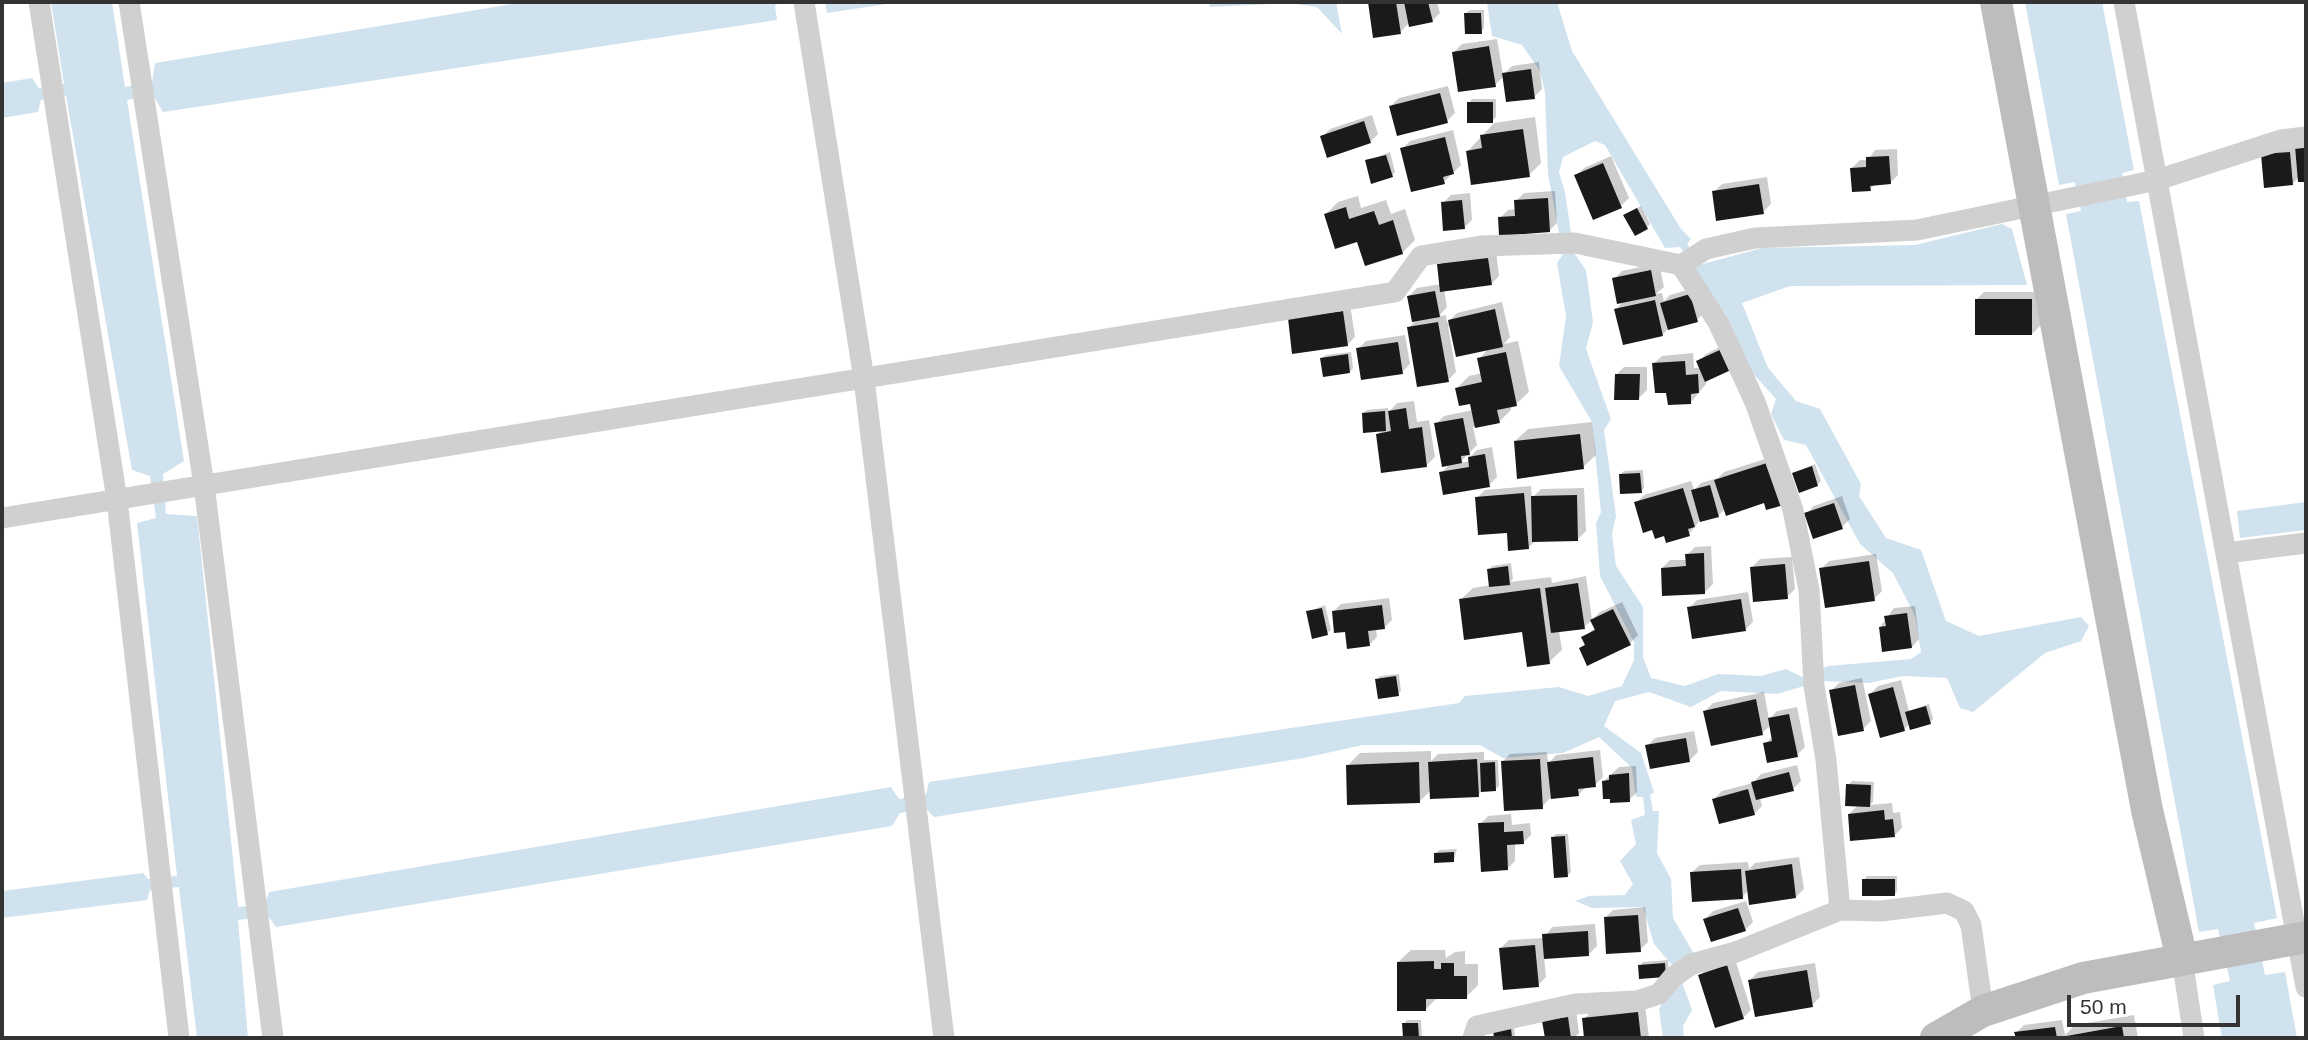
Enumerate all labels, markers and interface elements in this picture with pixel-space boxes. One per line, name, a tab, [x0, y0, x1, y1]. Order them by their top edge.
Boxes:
scale bar	[2070, 981, 2243, 1025]
text: 50 m	[2080, 995, 2127, 1018]

